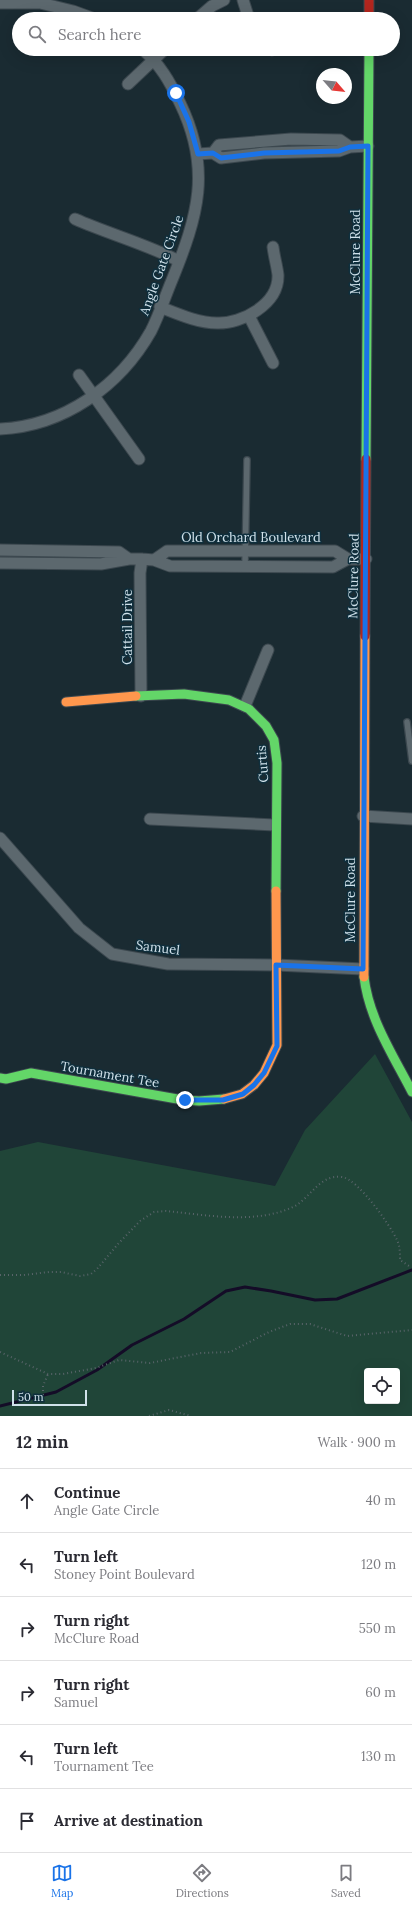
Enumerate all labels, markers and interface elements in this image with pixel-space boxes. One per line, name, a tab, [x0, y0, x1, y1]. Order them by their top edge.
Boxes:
search box	[12, 12, 400, 56]
icon: search	[26, 23, 48, 45]
text: Search here	[58, 25, 141, 44]
north arrow	[316, 68, 352, 104]
route start	[167, 84, 185, 102]
street label: McClure Road	[347, 209, 364, 295]
street label: Angle Gate Circle	[135, 213, 187, 319]
street label: Old Orchard Boulevard	[181, 529, 321, 546]
street label: McClure Road	[344, 533, 363, 619]
street label: Cattail Drive	[119, 589, 136, 665]
street label: Curtis	[253, 745, 272, 783]
street label: McClure Road	[342, 857, 359, 943]
street label: Samuel	[135, 936, 181, 959]
street label: Tournament Tee	[59, 1057, 161, 1092]
route end	[176, 1091, 194, 1109]
map controls	[364, 1368, 400, 1404]
button: locate	[364, 1368, 400, 1404]
scale bar	[12, 1388, 87, 1407]
text: 50 m	[18, 1390, 44, 1404]
text: 12 min	[16, 1431, 68, 1453]
text: Walk · 900 m	[318, 1434, 396, 1451]
text: Continue	[54, 1483, 120, 1502]
icon: ahead	[16, 1490, 38, 1512]
text: 40 m	[366, 1492, 396, 1509]
text: Angle Gate Circle	[54, 1502, 159, 1519]
text: Turn left	[54, 1547, 118, 1566]
icon: left	[16, 1554, 38, 1576]
text: 120 m	[361, 1556, 396, 1573]
text: Stoney Point Boulevard	[54, 1566, 195, 1583]
text: Turn right	[54, 1611, 130, 1630]
icon: right	[16, 1618, 38, 1640]
text: 550 m	[359, 1620, 396, 1637]
text: McClure Road	[54, 1630, 139, 1647]
text: Turn right	[54, 1675, 130, 1694]
icon: right	[16, 1682, 38, 1704]
text: 60 m	[365, 1684, 396, 1701]
text: Samuel	[54, 1694, 98, 1711]
text: Turn left	[54, 1739, 118, 1758]
icon: left	[16, 1746, 38, 1768]
text: 130 m	[361, 1748, 396, 1765]
text: Tournament Tee	[54, 1758, 154, 1775]
icon: arrive	[16, 1810, 38, 1832]
text: Arrive at destination	[54, 1811, 203, 1830]
tab: Map	[51, 1862, 73, 1900]
tab: Directions	[176, 1862, 229, 1900]
tab: Saved	[331, 1862, 361, 1900]

